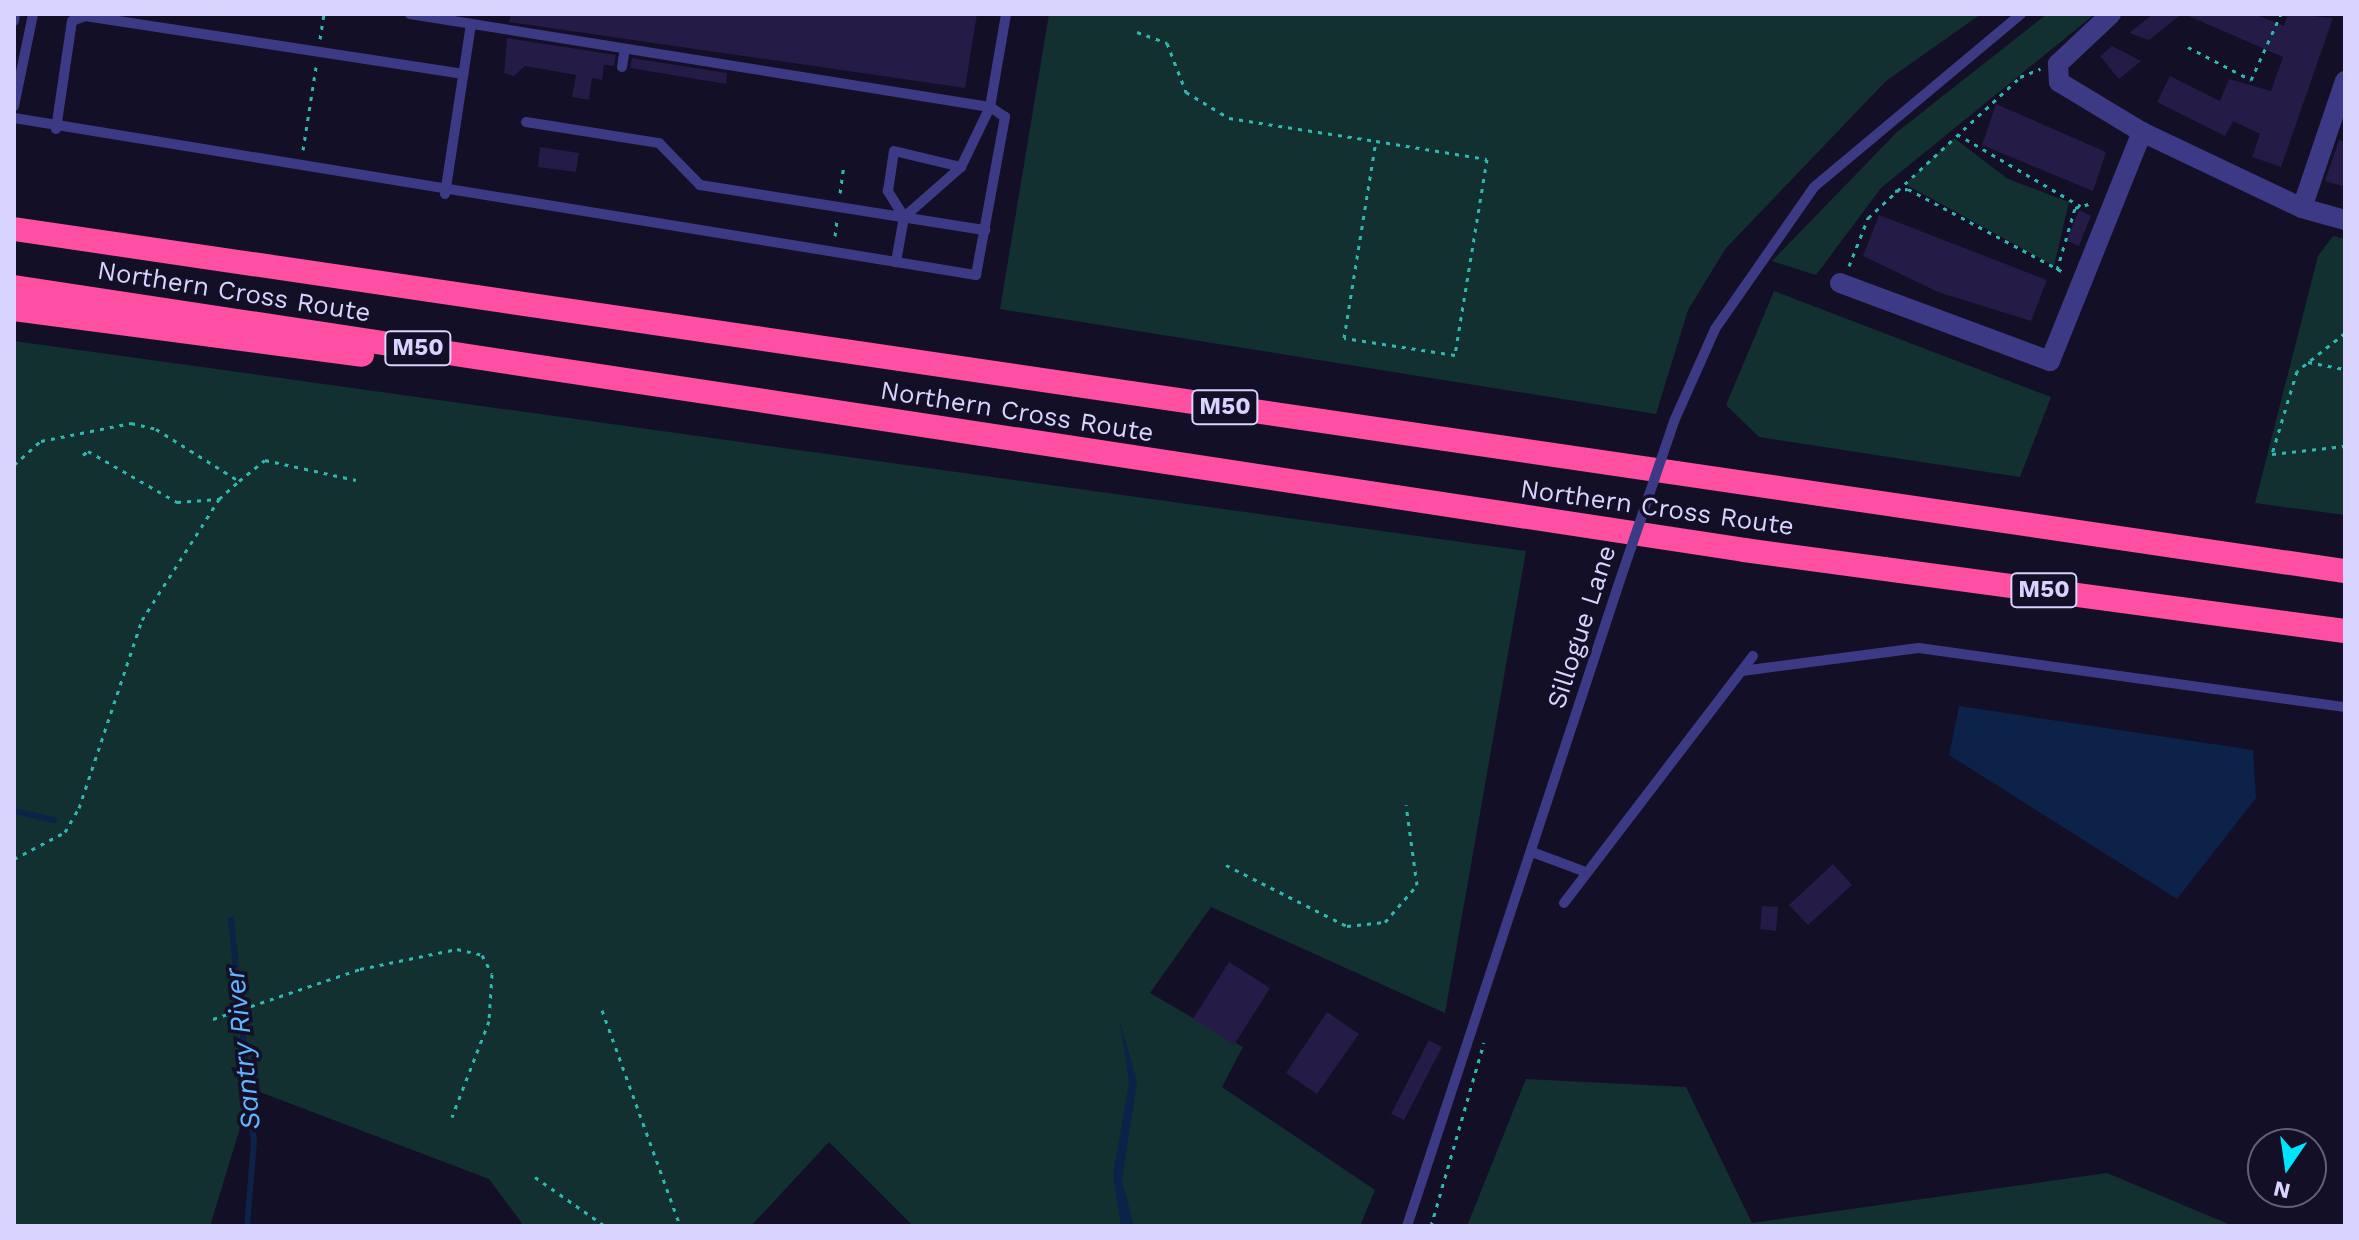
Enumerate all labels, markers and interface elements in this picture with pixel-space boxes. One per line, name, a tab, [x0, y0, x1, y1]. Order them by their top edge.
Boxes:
street label: Northern Cross Route	[95, 255, 373, 329]
road number: M50	[384, 328, 452, 368]
street label: Northern Cross Route	[878, 375, 1156, 449]
road number: M50	[1191, 387, 1259, 427]
street label: Northern Cross Route	[1518, 473, 1796, 543]
street label: Sillogue Lane	[1541, 541, 1623, 713]
road number: M50	[2010, 570, 2078, 610]
water label: Santry River	[218, 966, 268, 1132]
north arrow	[2247, 1128, 2327, 1208]
text: N	[2271, 1176, 2293, 1204]

